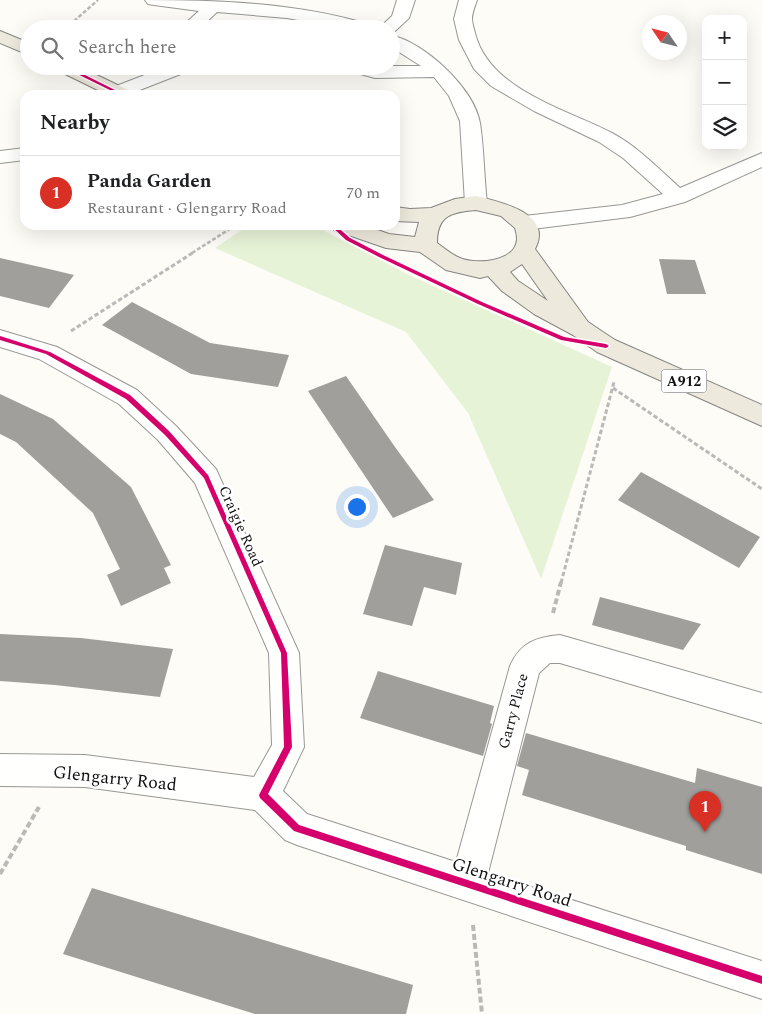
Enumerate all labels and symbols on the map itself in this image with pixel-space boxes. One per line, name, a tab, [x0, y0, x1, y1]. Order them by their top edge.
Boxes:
north arrow	[642, 15, 687, 60]
road number: A912	[662, 370, 706, 392]
street label: Craigie Road	[212, 482, 269, 570]
your location	[344, 494, 370, 520]
street label: Garry Place	[492, 671, 535, 752]
street label: Glengarry Road	[52, 759, 178, 798]
pin: 1	[689, 791, 721, 832]
street label: Glengarry Road	[448, 850, 575, 915]

